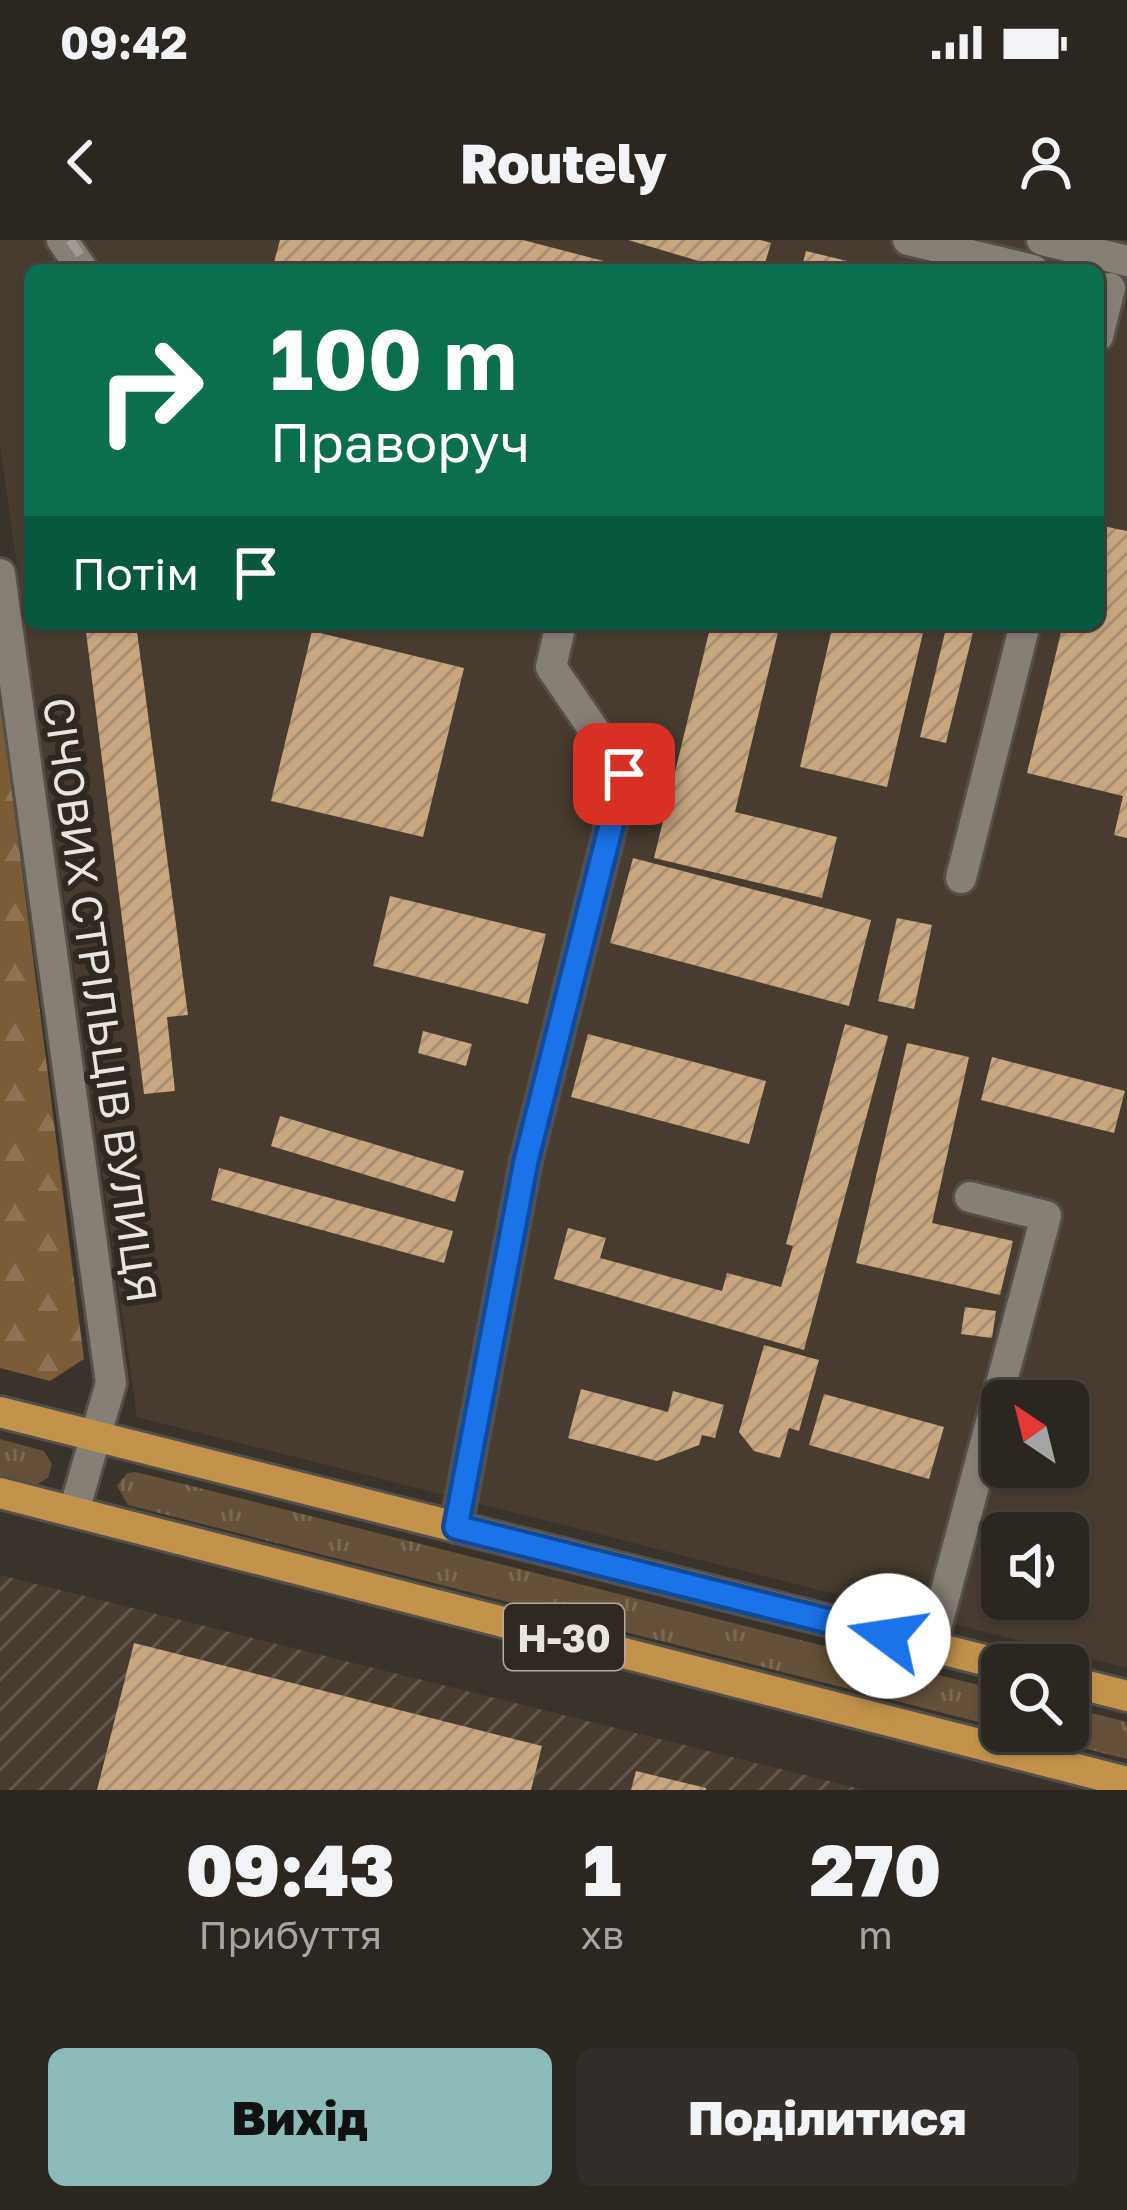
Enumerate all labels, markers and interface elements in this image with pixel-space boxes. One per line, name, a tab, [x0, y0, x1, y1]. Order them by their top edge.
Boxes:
text: 09:42	[60, 15, 188, 69]
icon: back	[48, 129, 114, 195]
icon: person	[1013, 129, 1079, 195]
text: Routely	[460, 130, 667, 195]
text: 100 m	[270, 308, 517, 408]
icon: right	[72, 312, 228, 468]
text: Праворуч	[270, 409, 530, 474]
icon: arrive	[223, 540, 289, 606]
text: Потім	[72, 546, 199, 600]
street label: СІЧОВИХ СТРІЛЬЦІВ ВУЛИЦЯ	[34, 694, 168, 1306]
pin	[573, 723, 675, 825]
icon: arrive	[591, 741, 657, 807]
north arrow	[981, 1380, 1089, 1488]
map controls	[981, 1380, 1089, 1752]
button: sound	[981, 1512, 1089, 1620]
position arrow	[825, 1573, 951, 1699]
road number: Н-30	[504, 1604, 624, 1670]
button: search	[981, 1644, 1089, 1752]
text: 09:43	[186, 1825, 395, 1912]
text: 1	[583, 1825, 621, 1912]
text: 270	[810, 1825, 941, 1912]
text: Прибуття	[199, 1911, 382, 1958]
text: хв	[581, 1911, 624, 1958]
text: m	[858, 1911, 893, 1958]
button: Вихід	[48, 2048, 552, 2186]
button: Поділитися	[576, 2048, 1079, 2186]

